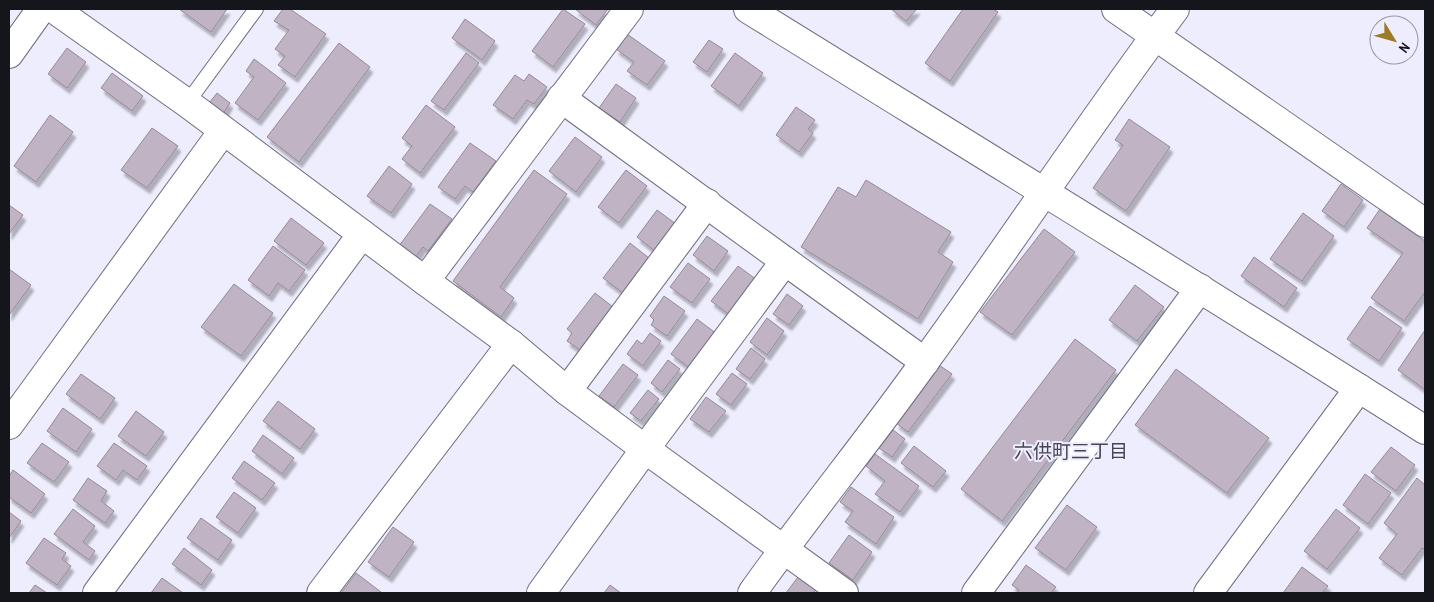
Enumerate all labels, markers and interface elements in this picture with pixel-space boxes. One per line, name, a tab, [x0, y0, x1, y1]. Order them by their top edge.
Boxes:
north arrow	[1369, 15, 1419, 65]
text: N	[1395, 39, 1414, 57]
district label: 六供町三丁目	[1014, 438, 1128, 464]

